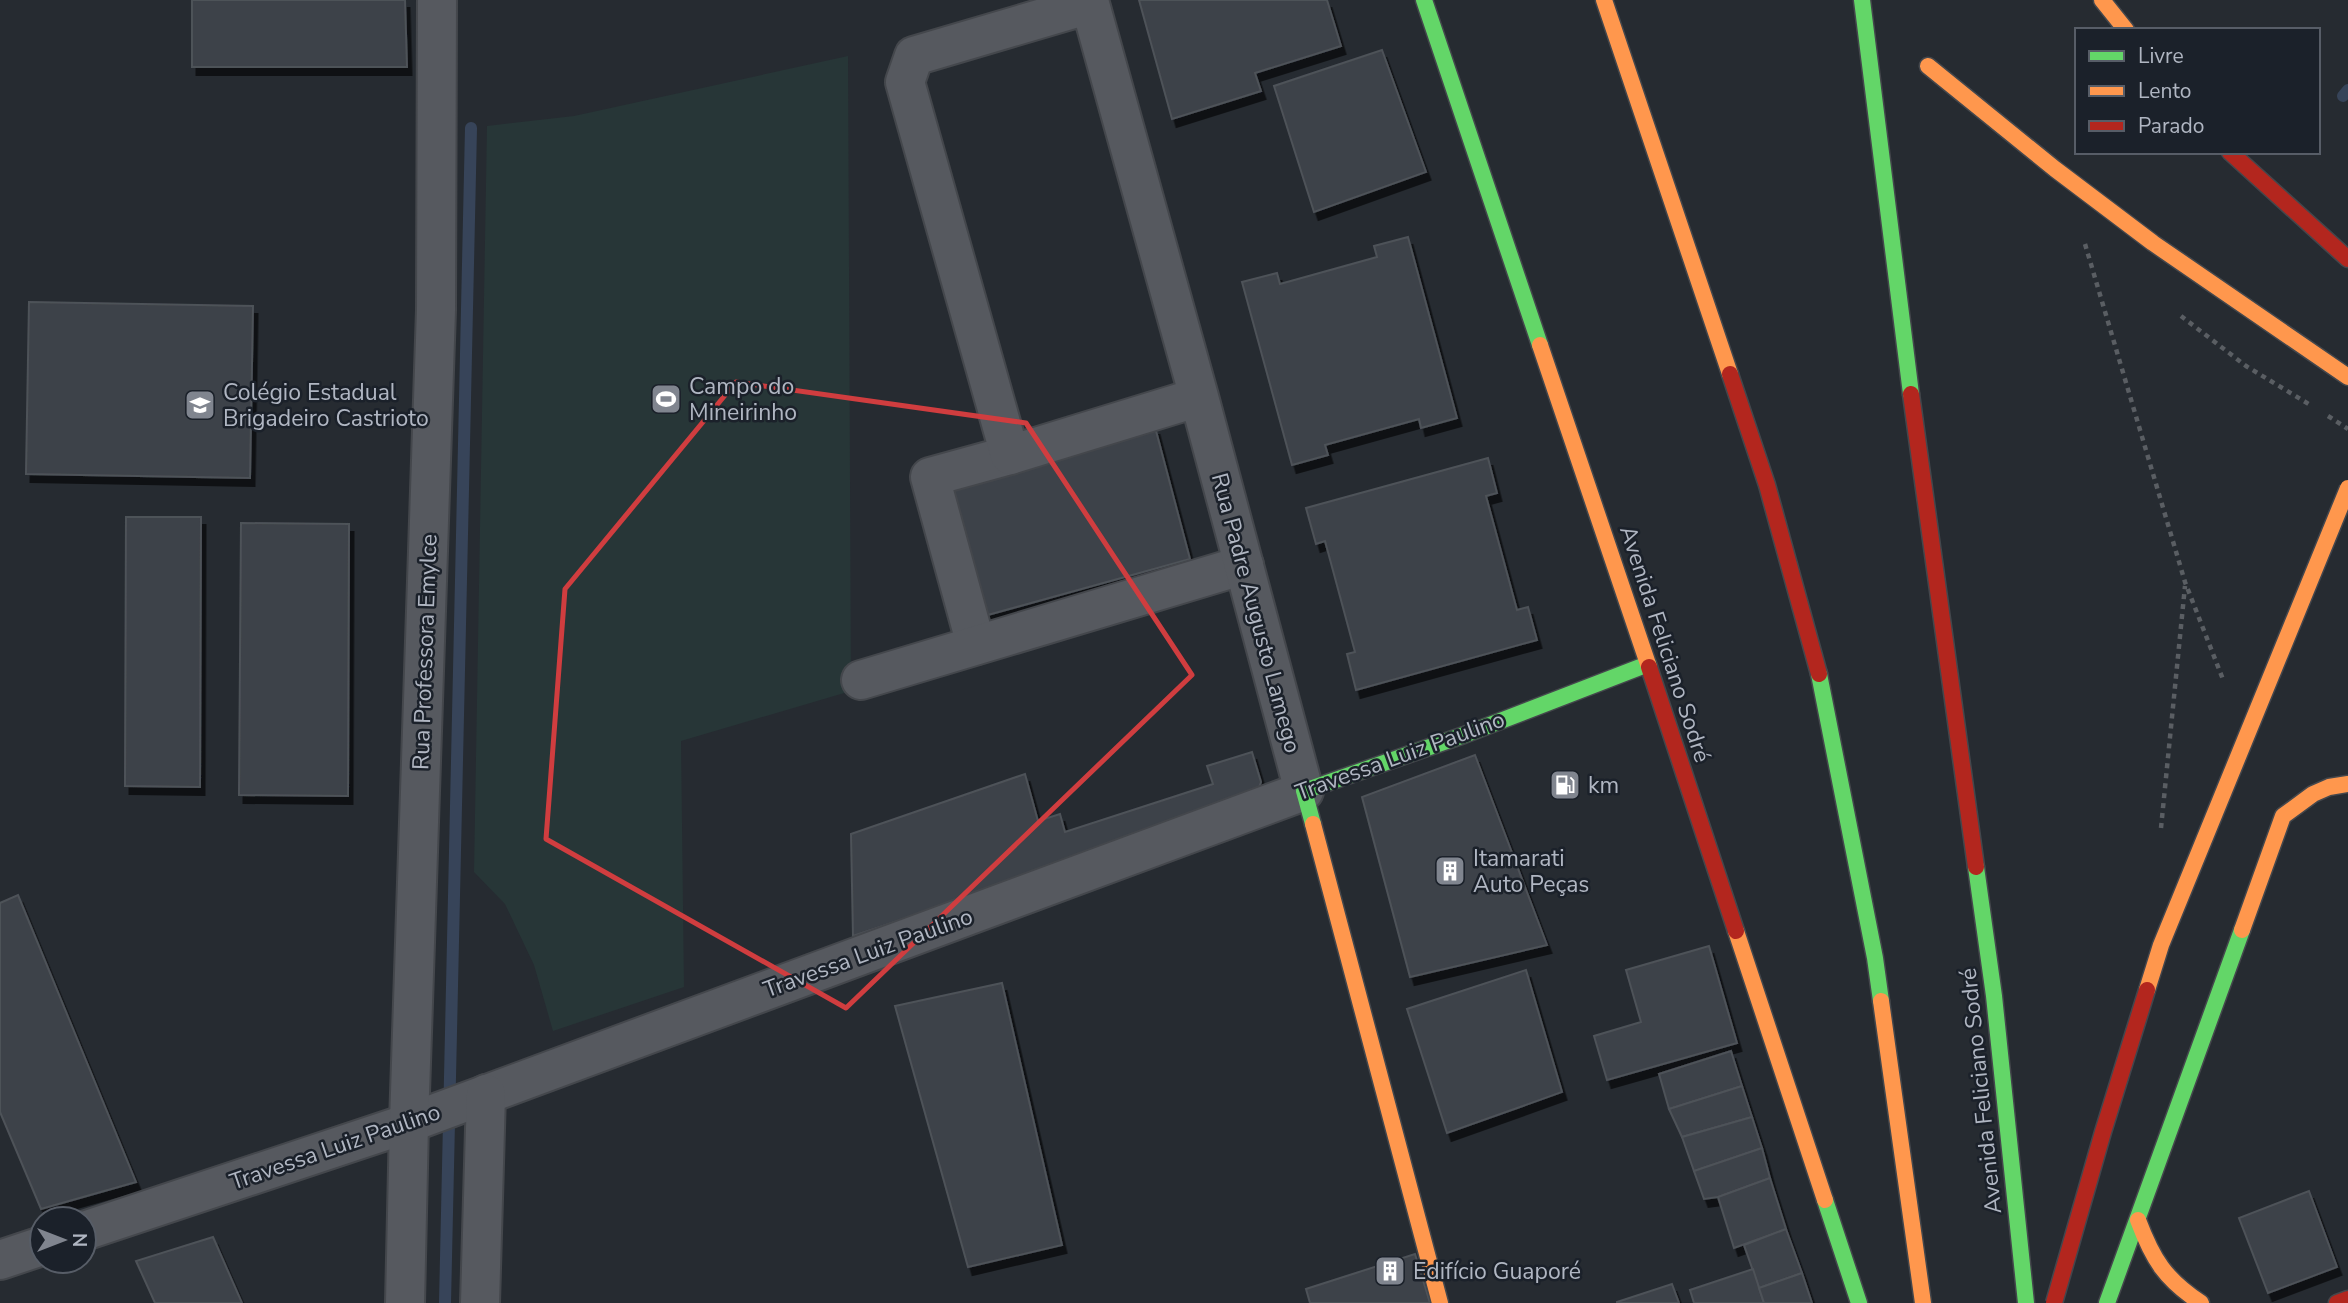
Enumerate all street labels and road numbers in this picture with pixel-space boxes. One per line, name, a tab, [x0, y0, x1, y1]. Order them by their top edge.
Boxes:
street label: Rua Padre Augusto Lamego	[1204, 470, 1308, 756]
street label: Avenida Feliciano Sodré	[1612, 522, 1718, 766]
street label: Rua Professora Emylce	[405, 533, 445, 771]
street label: Travessa Luiz Paulino	[1291, 704, 1509, 808]
street label: Travessa Luiz Paulino	[759, 901, 977, 1005]
street label: Avenida Feliciano Sodré	[1953, 966, 2009, 1216]
street label: Travessa Luiz Paulino	[226, 1096, 444, 1198]

